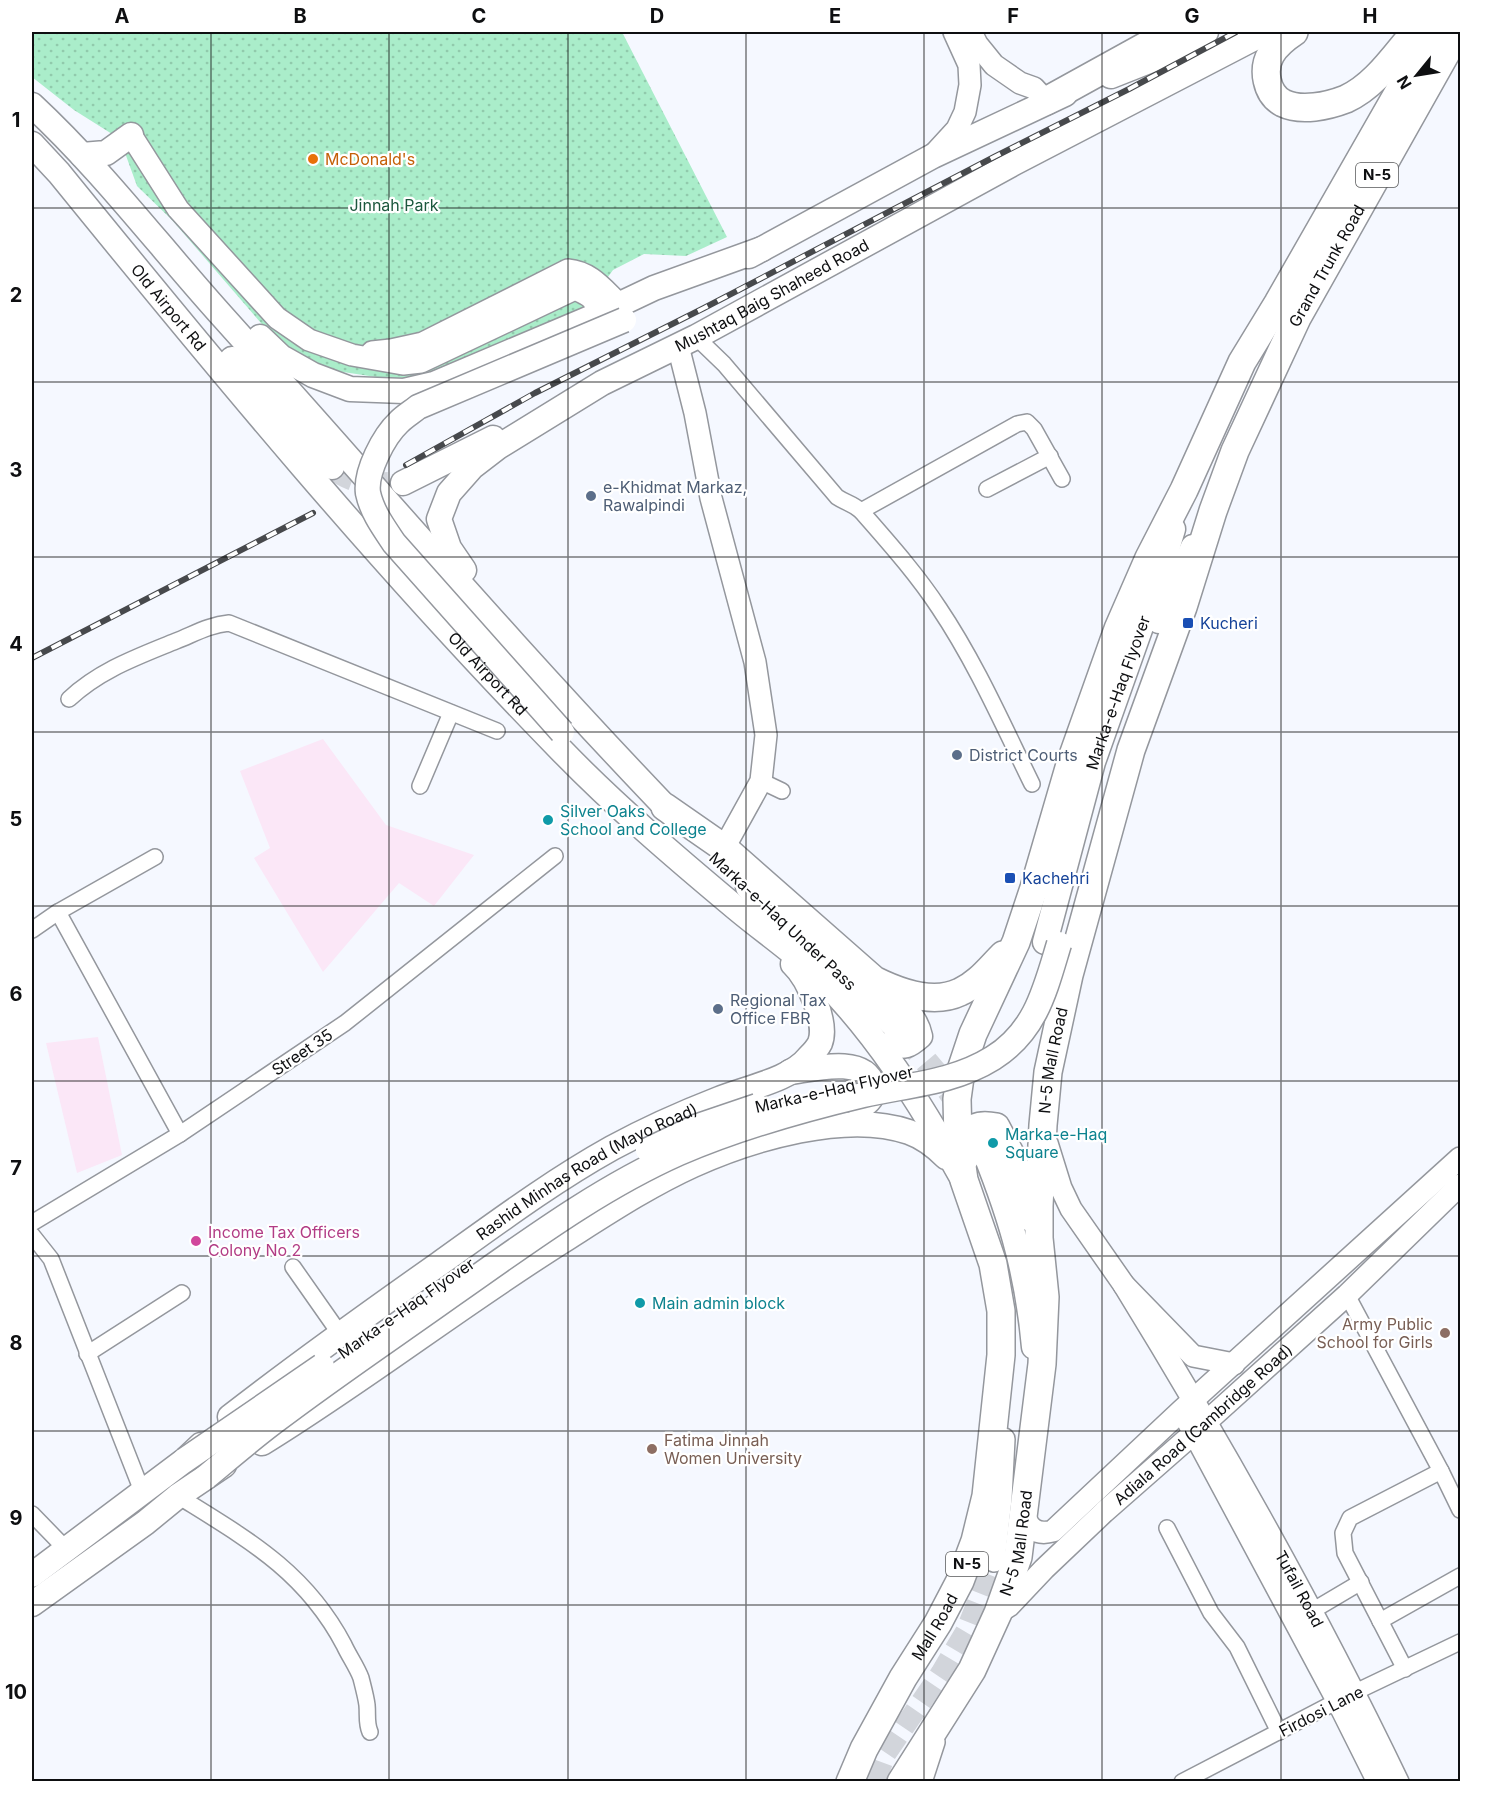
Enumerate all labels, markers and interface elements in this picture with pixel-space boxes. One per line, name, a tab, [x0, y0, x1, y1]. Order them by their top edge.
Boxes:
text: A	[115, 4, 130, 28]
text: B	[293, 4, 307, 28]
text: C	[472, 4, 486, 28]
text: D	[650, 4, 664, 28]
text: E	[829, 4, 841, 28]
text: F	[1007, 4, 1019, 28]
text: G	[1184, 4, 1200, 28]
text: H	[1363, 4, 1377, 28]
north arrow	[1387, 45, 1447, 105]
text: N	[1392, 72, 1416, 93]
text: 1	[12, 108, 20, 132]
place label: McDonald's	[325, 149, 415, 169]
marker: McDonald's	[306, 152, 320, 166]
road number: N-5	[1356, 163, 1398, 187]
park label: Jinnah Park	[349, 195, 439, 215]
street label: Grand Trunk Road	[1284, 201, 1369, 330]
street label: Mushtaq Baig Shaheed Road	[672, 234, 872, 356]
street label: Old Airport Rd	[127, 260, 211, 355]
text: 2	[10, 283, 22, 307]
text: 3	[10, 458, 22, 482]
place label: e-Khidmat Markaz, Rawalpindi	[603, 477, 747, 515]
marker: e-Khidmat Markaz, Rawalpindi	[584, 489, 598, 503]
street label: Marka-e-Haq Flyover	[1081, 613, 1154, 772]
place label: Kucheri	[1200, 613, 1258, 633]
marker: Kucheri	[1181, 616, 1195, 630]
street label: Old Airport Rd	[444, 628, 532, 719]
text: 4	[9, 632, 23, 656]
place label: District Courts	[969, 745, 1078, 765]
marker: District Courts	[950, 748, 964, 762]
place label: Silver Oaks School and College	[560, 801, 707, 839]
text: 5	[10, 807, 22, 831]
marker: Silver Oaks School and College	[541, 813, 555, 827]
street label: Marka-e-Haq Under Pass	[705, 848, 861, 994]
place label: Kachehri	[1022, 868, 1089, 888]
marker: Kachehri	[1003, 871, 1017, 885]
text: 6	[10, 982, 23, 1006]
place label: Regional Tax Office FBR	[730, 990, 827, 1028]
marker: Regional Tax Office FBR	[711, 1002, 725, 1016]
street label: N-5 Mall Road	[1034, 1005, 1072, 1115]
street label: Street 35	[268, 1024, 336, 1080]
street label: Marka-e-Haq Flyover	[753, 1061, 915, 1117]
street label: Rashid Minhas Road (Mayo Road)	[472, 1099, 700, 1244]
place label: Marka-e-Haq Square	[1005, 1124, 1107, 1162]
marker: Marka-e-Haq Square	[986, 1136, 1000, 1150]
text: 7	[10, 1156, 22, 1180]
place label: Income Tax Officers Colony No 2	[208, 1222, 360, 1260]
marker: Income Tax Officers Colony No 2	[189, 1234, 203, 1248]
street label: Marka-e-Haq Flyover	[334, 1253, 478, 1363]
place label: Main admin block	[652, 1293, 785, 1313]
marker: Main admin block	[633, 1296, 647, 1310]
place label: Army Public School for Girls	[1317, 1314, 1433, 1352]
marker: Army Public School for Girls	[1438, 1326, 1452, 1340]
text: 8	[9, 1331, 23, 1355]
street label: Adiala Road (Cambridge Road)	[1109, 1339, 1296, 1509]
place label: Fatima Jinnah Women University	[664, 1430, 802, 1468]
marker: Fatima Jinnah Women University	[645, 1442, 659, 1456]
street label: N-5 Mall Road	[995, 1489, 1036, 1599]
text: 9	[10, 1506, 23, 1530]
street label: Tufail Road	[1271, 1547, 1328, 1631]
road number: N-5	[946, 1552, 988, 1576]
street label: Mall Road	[907, 1590, 962, 1664]
text: 10	[5, 1680, 27, 1704]
street label: Firdosi Lane	[1275, 1681, 1367, 1741]

